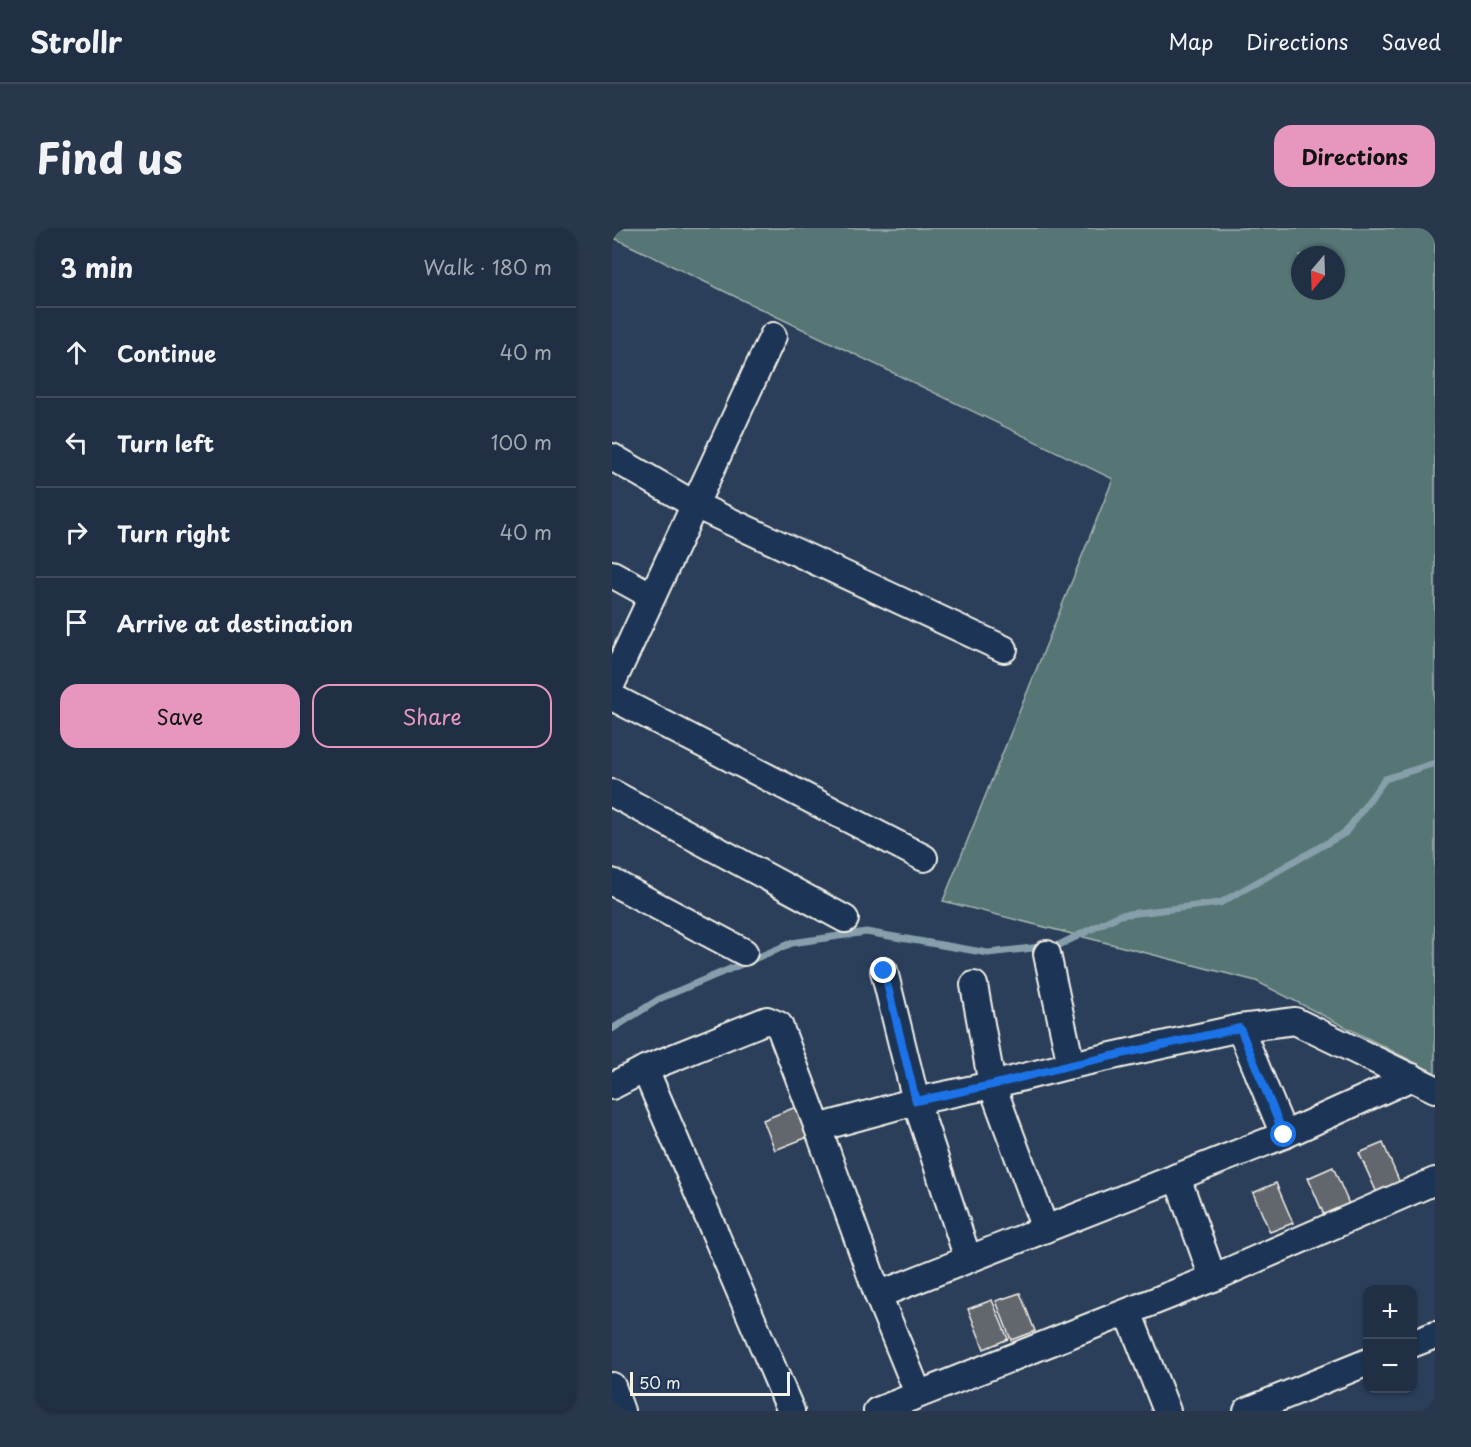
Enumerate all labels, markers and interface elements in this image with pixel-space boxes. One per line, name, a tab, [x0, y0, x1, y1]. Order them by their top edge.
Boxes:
text: Strollr	[30, 20, 122, 63]
text: Map	[1168, 25, 1213, 57]
text: Directions	[1246, 25, 1348, 57]
text: Saved	[1381, 25, 1441, 57]
text: Find us	[36, 125, 183, 188]
button: Directions	[1274, 125, 1435, 187]
north arrow	[1291, 246, 1345, 300]
text: 3 min	[60, 248, 133, 287]
text: Walk · 180 m	[424, 252, 552, 282]
icon: ahead	[60, 336, 93, 369]
text: Continue	[117, 336, 216, 369]
text: 40 m	[500, 337, 552, 367]
icon: left	[60, 426, 93, 459]
text: Turn left	[117, 426, 214, 459]
text: 100 m	[491, 427, 552, 457]
icon: right	[60, 516, 93, 549]
text: Turn right	[117, 516, 230, 549]
text: 40 m	[500, 517, 552, 547]
icon: arrive	[60, 606, 93, 639]
text: Arrive at destination	[117, 606, 353, 639]
button: Save	[60, 684, 300, 748]
button: Share	[312, 684, 552, 748]
route end	[870, 957, 896, 983]
route start	[1270, 1121, 1296, 1147]
map controls	[1363, 1285, 1417, 1393]
button: +	[1363, 1285, 1417, 1339]
button: −	[1363, 1339, 1417, 1393]
scale bar	[630, 1369, 790, 1396]
text: 50 m	[639, 1370, 680, 1394]

